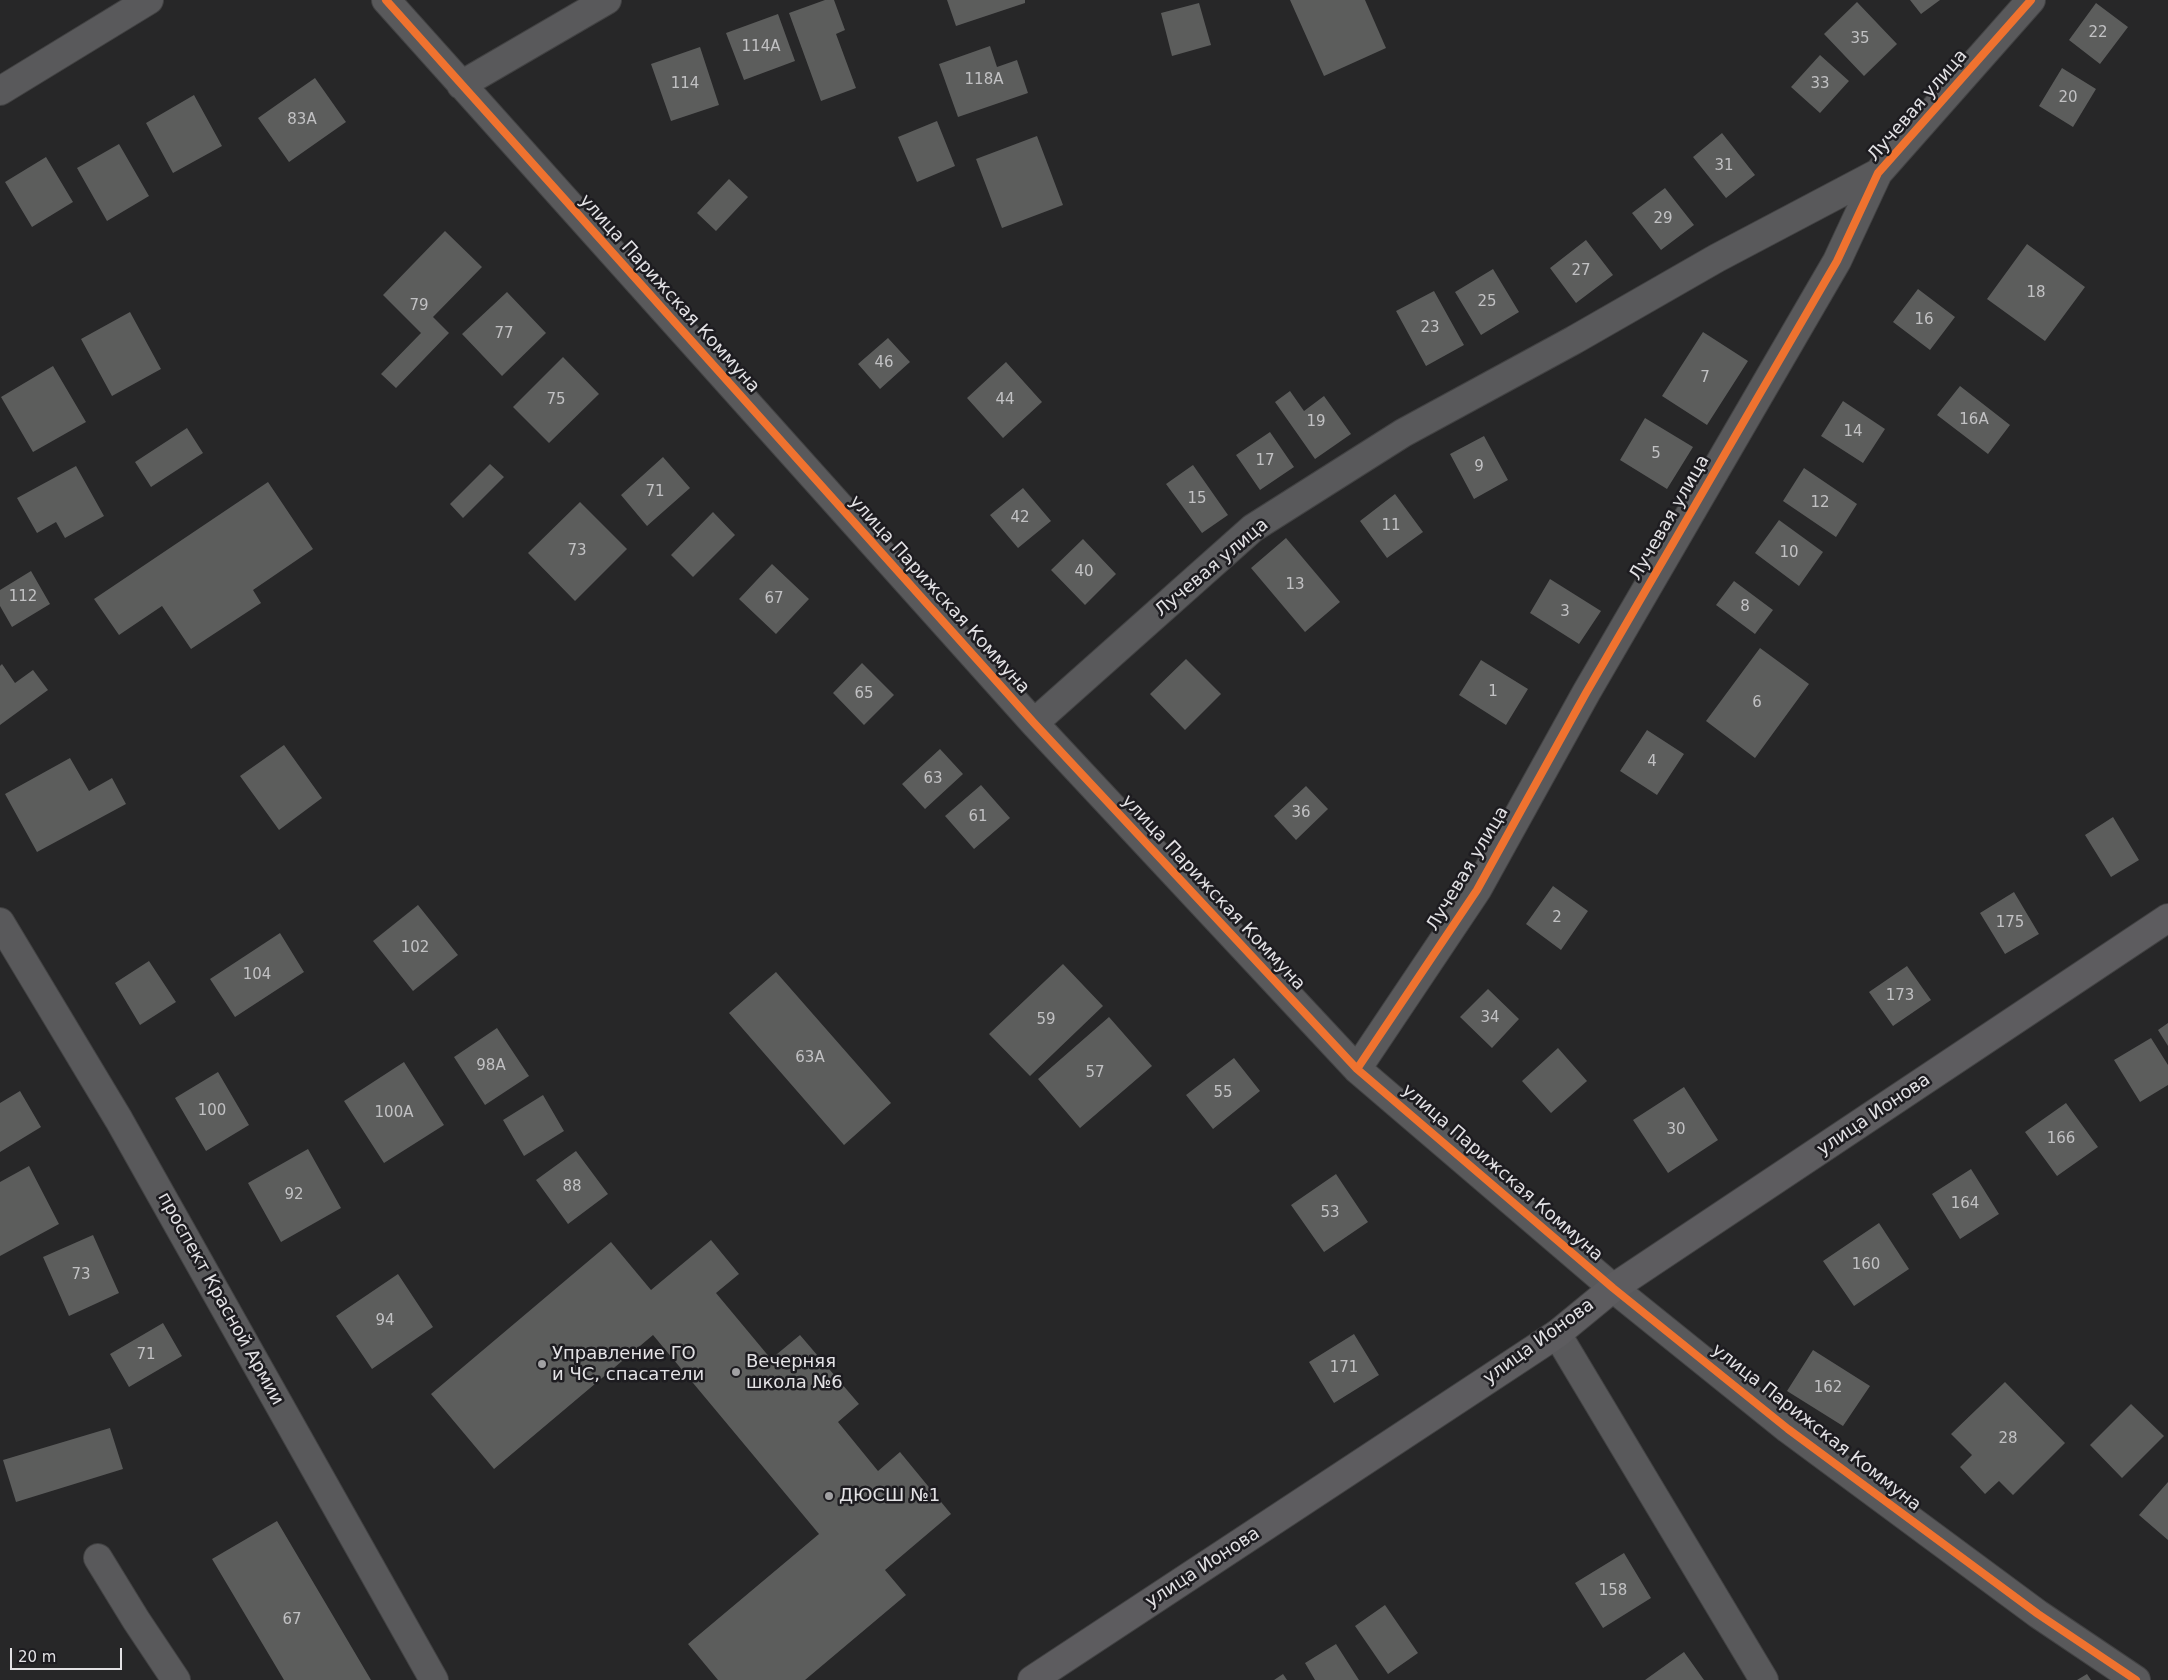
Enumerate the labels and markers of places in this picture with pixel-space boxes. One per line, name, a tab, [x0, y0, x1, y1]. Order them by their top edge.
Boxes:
place label: Управление ГО и ЧС, спасатели	[552, 1343, 704, 1386]
place label: Вечерняя школа №6	[746, 1351, 843, 1394]
marker: Управление ГО и ЧС, спасатели	[536, 1358, 548, 1370]
marker: Вечерняя школа №6	[730, 1366, 742, 1378]
place label: ДЮСШ №1	[839, 1485, 940, 1507]
marker: ДЮСШ №1	[823, 1490, 835, 1502]

